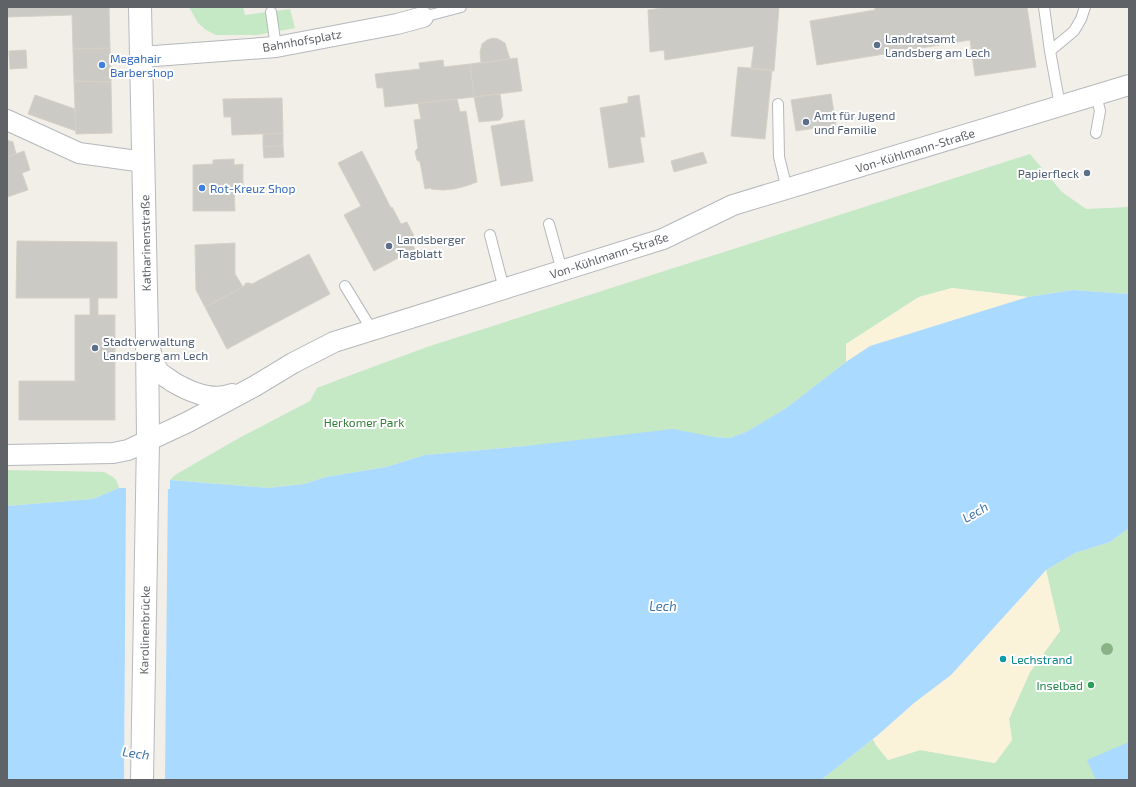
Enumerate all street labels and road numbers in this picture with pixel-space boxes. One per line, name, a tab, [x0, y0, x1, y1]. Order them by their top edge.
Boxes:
street label: Bahnhofsplatz	[261, 26, 343, 54]
street label: Von-Kühlmann-Straße	[854, 125, 976, 175]
street label: Katharinenstraße	[137, 195, 153, 291]
street label: Von-Kühlmann-Straße	[548, 229, 670, 281]
street label: Karolinenbrücke	[136, 585, 152, 675]

